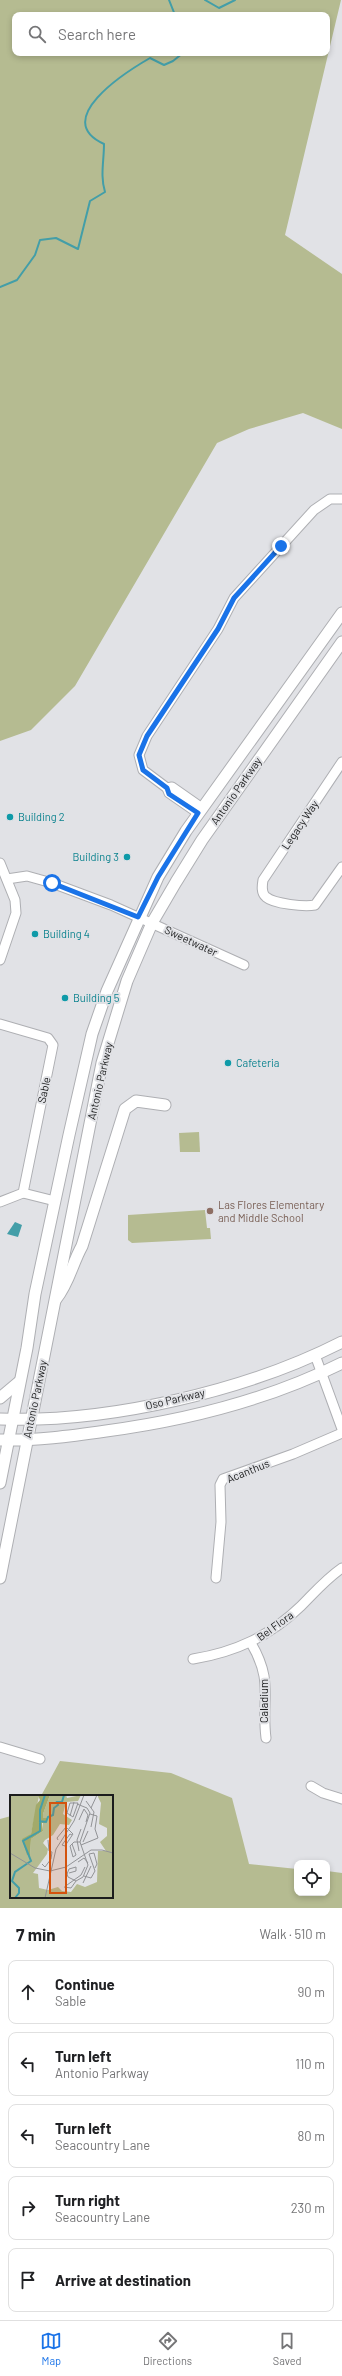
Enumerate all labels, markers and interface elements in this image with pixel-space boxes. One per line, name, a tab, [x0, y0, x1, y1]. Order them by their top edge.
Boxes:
search box	[12, 12, 330, 56]
icon: search	[26, 23, 48, 45]
text: Search here	[58, 25, 136, 43]
route end	[272, 537, 290, 555]
street label: Antonio Parkway	[207, 754, 264, 827]
street label: Legacy Way	[278, 798, 321, 852]
place label: Building 2	[18, 810, 65, 823]
marker: Building 2	[5, 812, 15, 822]
place label: Building 3	[73, 850, 119, 863]
marker: Building 3	[122, 852, 132, 862]
route start	[43, 874, 61, 892]
street label: Sweetwater	[163, 923, 220, 958]
place label: Building 4	[43, 927, 90, 940]
marker: Building 4	[30, 929, 40, 939]
place label: Building 5	[73, 991, 120, 1004]
marker: Building 5	[60, 993, 70, 1003]
street label: Antonio Parkway	[84, 1041, 115, 1121]
place label: Cafeteria	[236, 1056, 280, 1069]
marker: Cafeteria	[223, 1058, 233, 1068]
street label: Sable	[34, 1075, 53, 1104]
place label: Las Flores Elementary and Middle School	[218, 1198, 324, 1224]
marker: Las Flores Elementary and Middle School	[205, 1206, 215, 1216]
street label: Antonio Parkway	[20, 1359, 49, 1439]
street label: Oso Parkway	[144, 1385, 206, 1412]
street label: Acanthus	[225, 1456, 271, 1485]
street label: Bel Flora	[254, 1608, 295, 1643]
street label: Caladium	[257, 1679, 270, 1723]
inset map	[10, 1795, 113, 1898]
map controls	[294, 1860, 330, 1896]
button: locate	[294, 1860, 330, 1896]
text: 7 min	[16, 1924, 56, 1944]
text: Walk · 510 m	[260, 1926, 326, 1942]
text: Continue	[55, 1975, 115, 1993]
icon: ahead	[17, 1981, 39, 2003]
text: 90 m	[298, 1984, 325, 2000]
text: Sable	[55, 1993, 86, 2009]
text: Turn left	[55, 2047, 111, 2065]
icon: left	[17, 2053, 39, 2075]
text: 110 m	[295, 2056, 325, 2072]
text: Antonio Parkway	[55, 2065, 149, 2081]
text: Turn left	[55, 2119, 111, 2137]
icon: left	[17, 2125, 39, 2147]
text: 80 m	[298, 2128, 325, 2144]
text: Seacountry Lane	[55, 2137, 150, 2153]
text: Turn right	[55, 2191, 120, 2209]
icon: right	[17, 2197, 39, 2219]
text: 230 m	[291, 2200, 325, 2216]
text: Seacountry Lane	[55, 2209, 150, 2225]
icon: arrive	[17, 2269, 39, 2291]
text: Arrive at destination	[55, 2271, 191, 2289]
tab: Map	[40, 2330, 62, 2367]
tab: Directions	[143, 2330, 192, 2367]
tab: Saved	[273, 2330, 302, 2367]

